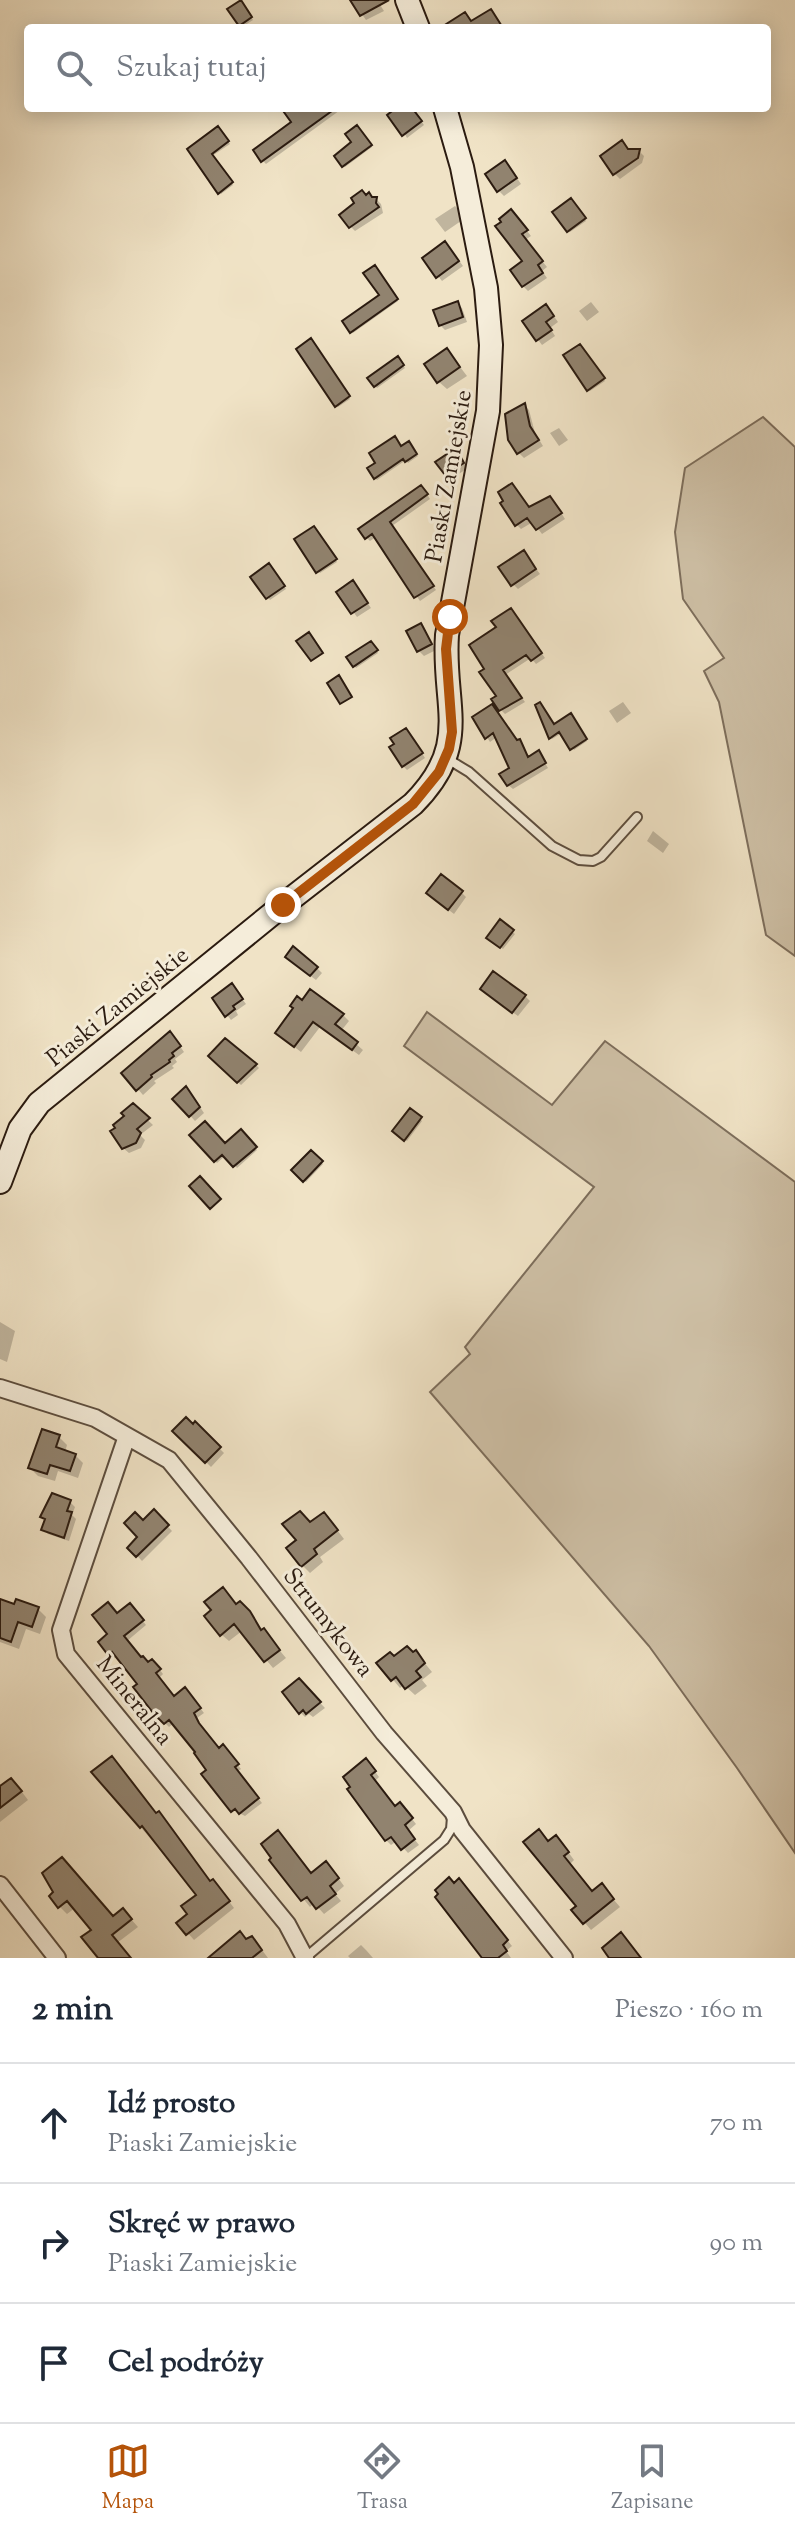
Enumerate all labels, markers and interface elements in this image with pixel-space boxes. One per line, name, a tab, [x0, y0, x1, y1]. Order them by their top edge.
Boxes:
search box	[24, 24, 771, 112]
icon: search	[52, 46, 96, 90]
text: Szukaj tutaj	[116, 47, 267, 90]
street label: Piaski Zamiejskie	[418, 387, 482, 565]
route start	[432, 599, 468, 635]
route end	[265, 887, 301, 923]
street label: Piaski Zamiejskie	[40, 939, 197, 1076]
street label: Strumykowa	[274, 1561, 381, 1685]
street label: Mineralna	[87, 1649, 180, 1753]
text: 2 min	[32, 1986, 113, 2035]
text: Pieszo · 160 m	[615, 1992, 763, 2029]
text: Idź prosto	[108, 2083, 235, 2126]
icon: ahead	[32, 2101, 76, 2145]
text: 70 m	[710, 2105, 763, 2142]
text: Piaski Zamiejskie	[108, 2126, 297, 2163]
text: Skręć w prawo	[108, 2203, 295, 2246]
icon: right	[32, 2221, 76, 2265]
text: 90 m	[710, 2225, 763, 2262]
text: Piaski Zamiejskie	[108, 2246, 297, 2283]
icon: arrive	[32, 2341, 76, 2385]
text: Cel podróży	[108, 2342, 264, 2385]
tab: Mapa	[102, 2439, 154, 2519]
tab: Trasa	[357, 2439, 408, 2519]
tab: Zapisane	[611, 2439, 693, 2519]

